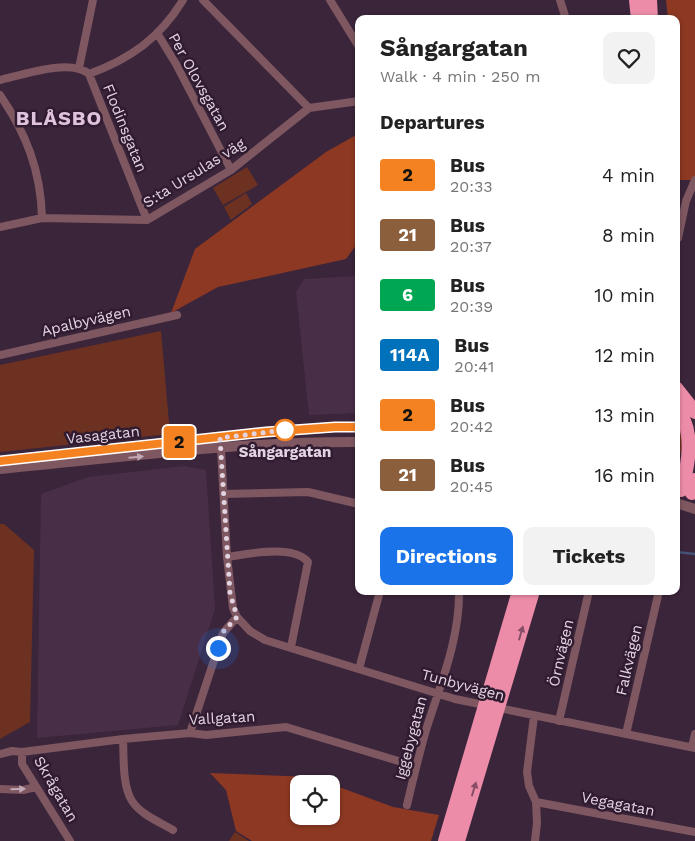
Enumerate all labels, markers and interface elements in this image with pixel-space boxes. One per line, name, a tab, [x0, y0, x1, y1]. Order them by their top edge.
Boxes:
street label: Per Olovsgatan	[165, 30, 233, 134]
button: heart	[603, 32, 655, 84]
text: Sångargatan	[380, 34, 528, 62]
text: Walk · 4 min · 250 m	[380, 67, 540, 86]
street label: Flodinsgatan	[99, 81, 151, 175]
district label: BLÅSBO	[16, 106, 102, 130]
text: Departures	[380, 111, 485, 134]
street label: S:ta Ursulas väg	[140, 134, 248, 212]
text: Bus	[450, 154, 485, 177]
text: 2	[402, 164, 413, 185]
text: 4 min	[602, 164, 655, 187]
text: 20:33	[450, 177, 493, 196]
text: Bus	[450, 214, 485, 237]
text: 21	[398, 224, 417, 245]
text: 8 min	[602, 224, 655, 247]
text: 20:37	[450, 237, 492, 256]
text: Bus	[450, 274, 485, 297]
text: 6	[402, 284, 413, 305]
text: 10 min	[594, 284, 655, 307]
text: 20:39	[450, 297, 493, 316]
street label: Apalbyvägen	[39, 302, 133, 340]
text: Bus	[454, 334, 489, 357]
text: 114A	[390, 344, 429, 365]
text: 12 min	[595, 344, 655, 367]
text: 20:41	[454, 357, 494, 376]
text: Bus	[450, 394, 485, 417]
text: 2	[402, 404, 413, 425]
text: 13 min	[595, 404, 655, 427]
text: 20:42	[450, 417, 493, 436]
marker: Sångargatan	[274, 419, 296, 441]
street label: Vasagatan	[65, 422, 141, 448]
line badge: 2	[163, 426, 195, 458]
text: 2	[174, 431, 184, 452]
place label: Sångargatan	[239, 443, 331, 461]
one-way arrow	[128, 453, 144, 461]
text: Bus	[450, 454, 485, 477]
text: 21	[398, 464, 417, 485]
text: 16 min	[595, 464, 655, 487]
text: 20:45	[450, 477, 493, 496]
button: Directions	[380, 527, 513, 585]
button: Tickets	[523, 527, 655, 585]
street label: Örnvägen	[545, 618, 577, 688]
street label: Falkvägen	[612, 623, 646, 697]
one-way arrow	[517, 625, 525, 640]
your location	[206, 636, 231, 661]
street label: Tunbyvägen	[419, 665, 507, 705]
street label: Iggebygatan	[391, 694, 431, 782]
street label: Vallgatan	[188, 707, 256, 729]
street label: Skrågatan	[30, 753, 82, 825]
map controls	[290, 775, 340, 825]
button: locate	[290, 775, 340, 825]
one-way arrow	[471, 781, 479, 796]
one-way arrow	[10, 785, 26, 793]
street label: Vegagatan	[580, 788, 656, 820]

